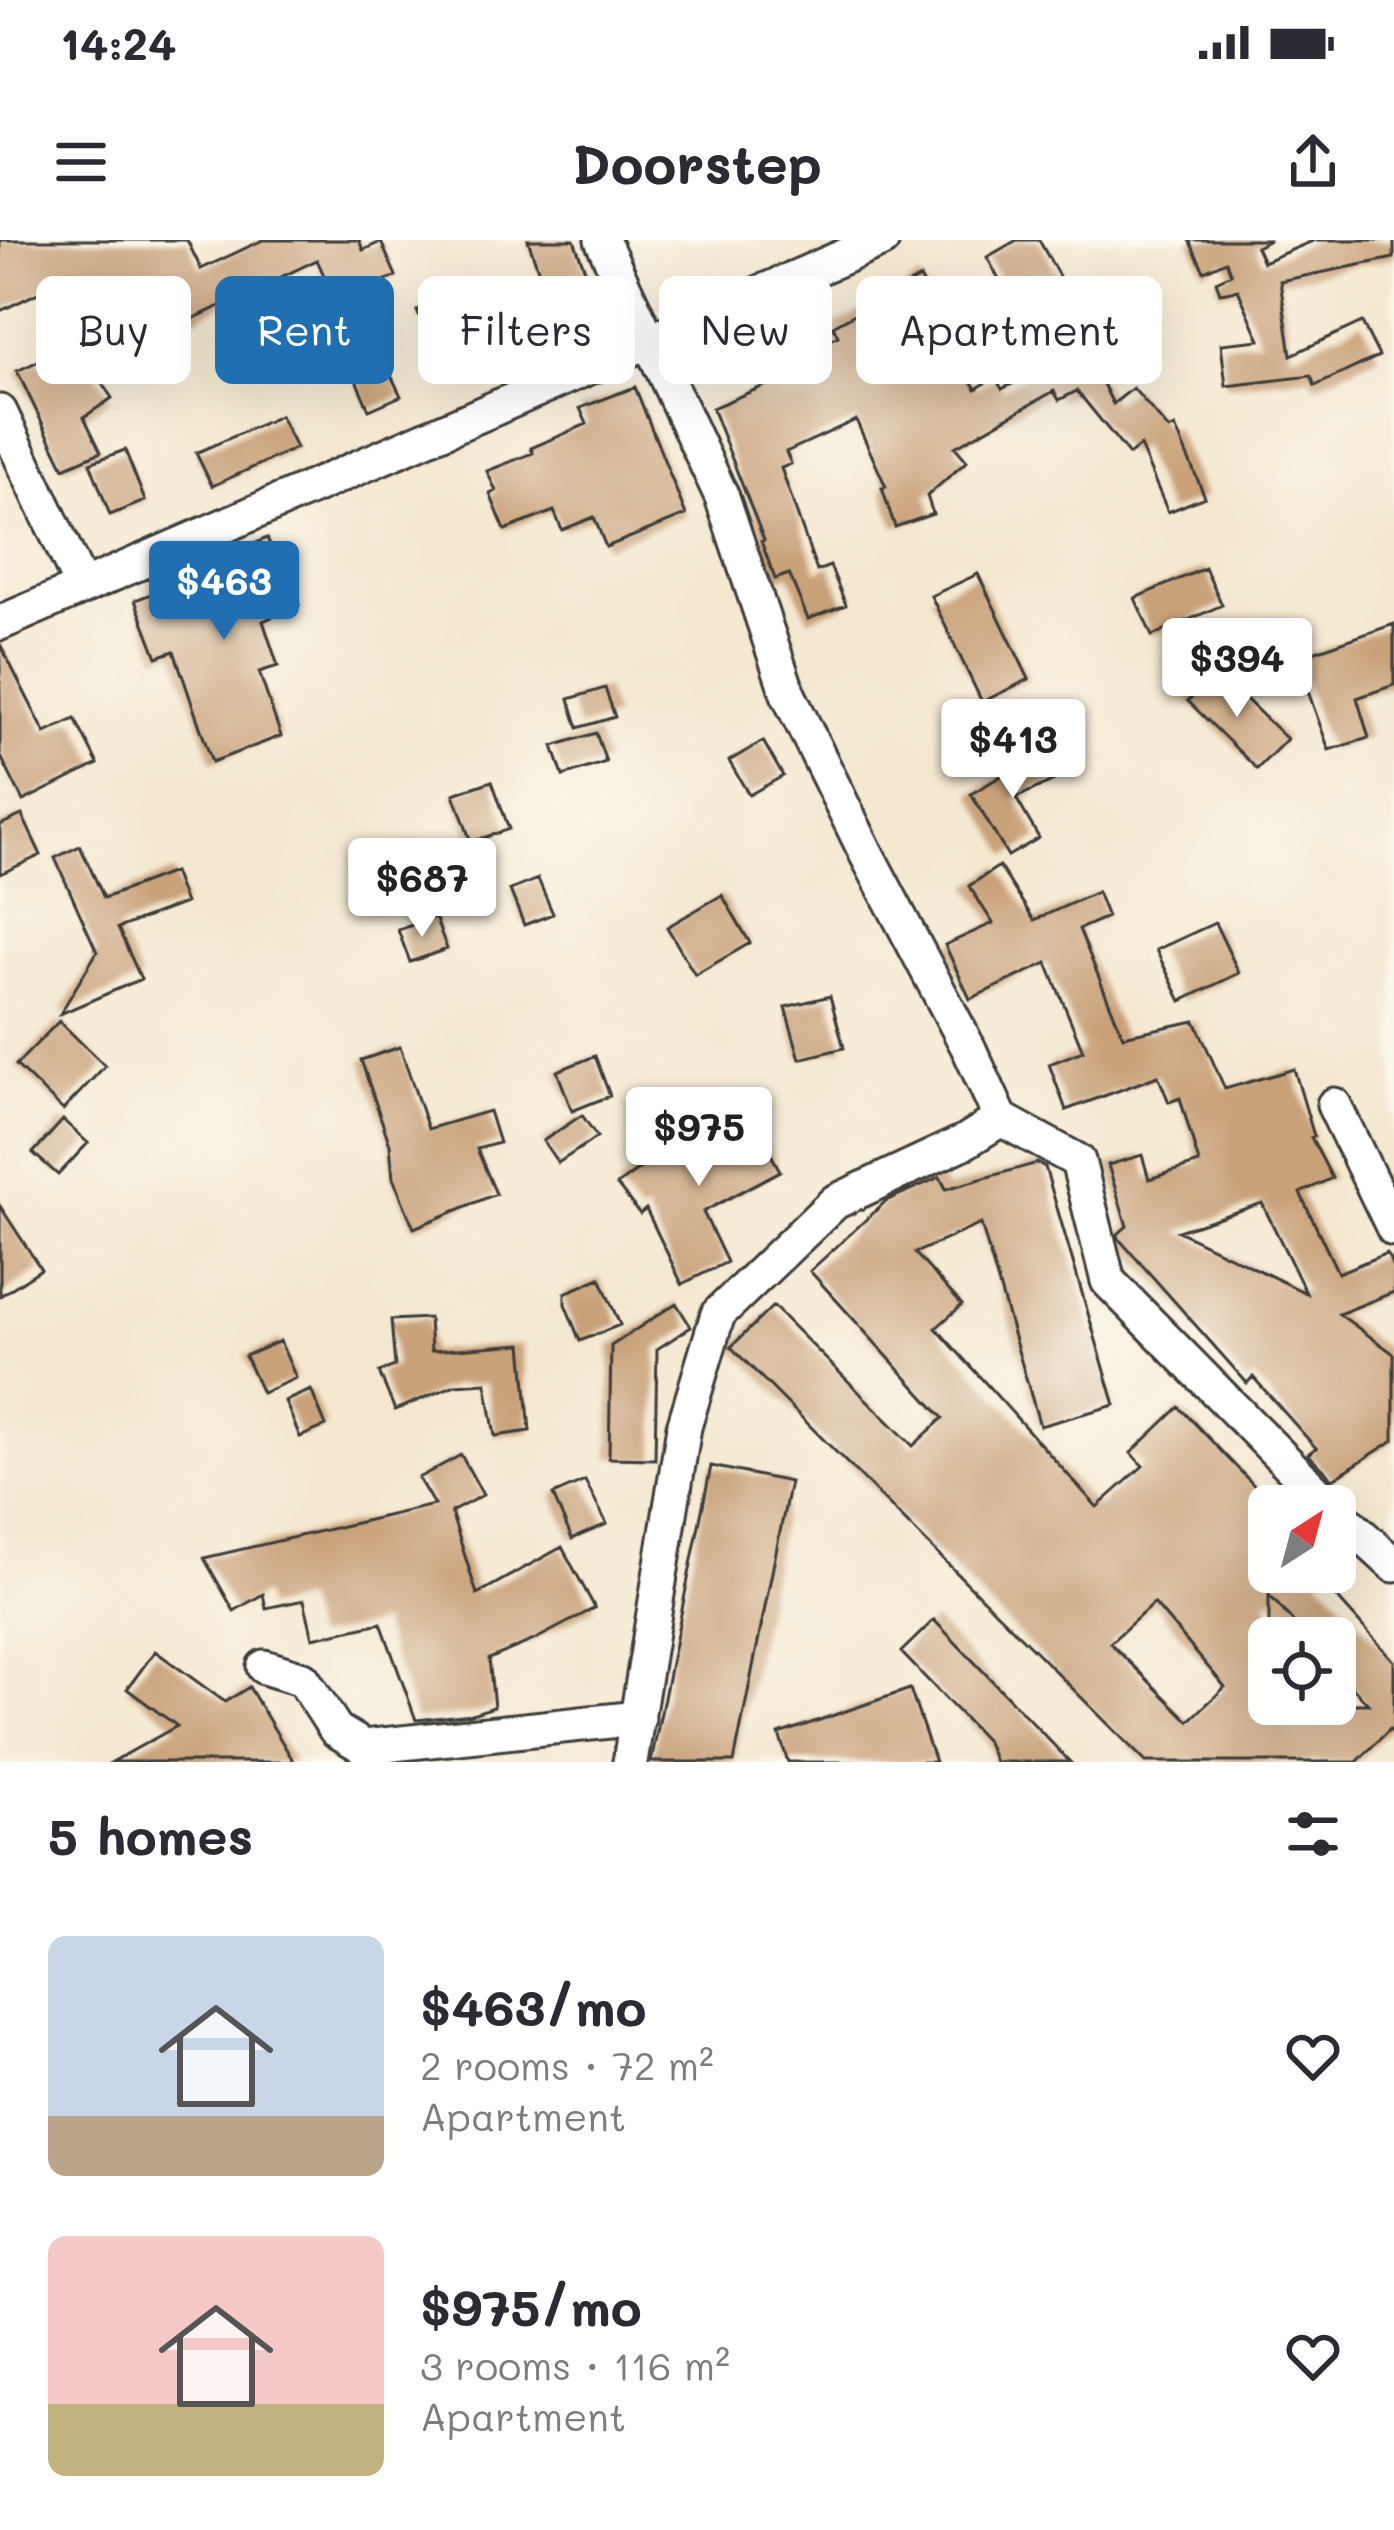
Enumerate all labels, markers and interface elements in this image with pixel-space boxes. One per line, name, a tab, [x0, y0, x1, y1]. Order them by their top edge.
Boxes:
text: 14:24	[60, 13, 176, 71]
text: Doorstep	[572, 127, 822, 198]
icon: menu	[48, 129, 114, 195]
icon: share	[1280, 129, 1346, 195]
chip: Buy	[36, 276, 191, 384]
chip: Rent	[215, 276, 394, 384]
chip: Filters	[418, 276, 635, 384]
chip: New	[659, 276, 832, 384]
chip: Apartment	[856, 276, 1162, 384]
pin: $463	[153, 541, 295, 643]
text: $463	[176, 554, 272, 605]
pin: $394	[1166, 618, 1308, 720]
text: $394	[1189, 631, 1285, 682]
pin: $413	[942, 699, 1084, 801]
text: $413	[968, 712, 1058, 763]
pin: $687	[351, 838, 493, 940]
text: $687	[375, 851, 469, 902]
pin: $975	[628, 1087, 770, 1189]
text: $975	[653, 1100, 745, 1151]
north arrow	[1248, 1485, 1356, 1593]
map controls	[1248, 1485, 1356, 1725]
button: locate	[1248, 1617, 1356, 1725]
text: 5 homes	[48, 1801, 253, 1868]
icon: filters	[1280, 1801, 1346, 1867]
text: $463/mo	[420, 1972, 647, 2039]
icon: home	[144, 1984, 288, 2128]
icon: heart	[1280, 2023, 1346, 2089]
text: 2 rooms · 72 m²	[420, 2039, 714, 2090]
text: Apartment	[420, 2090, 626, 2141]
text: $975/mo	[420, 2272, 642, 2339]
icon: home	[144, 2284, 288, 2428]
icon: heart	[1280, 2323, 1346, 2389]
text: 3 rooms · 116 m²	[420, 2339, 730, 2390]
text: Apartment	[420, 2390, 626, 2441]

